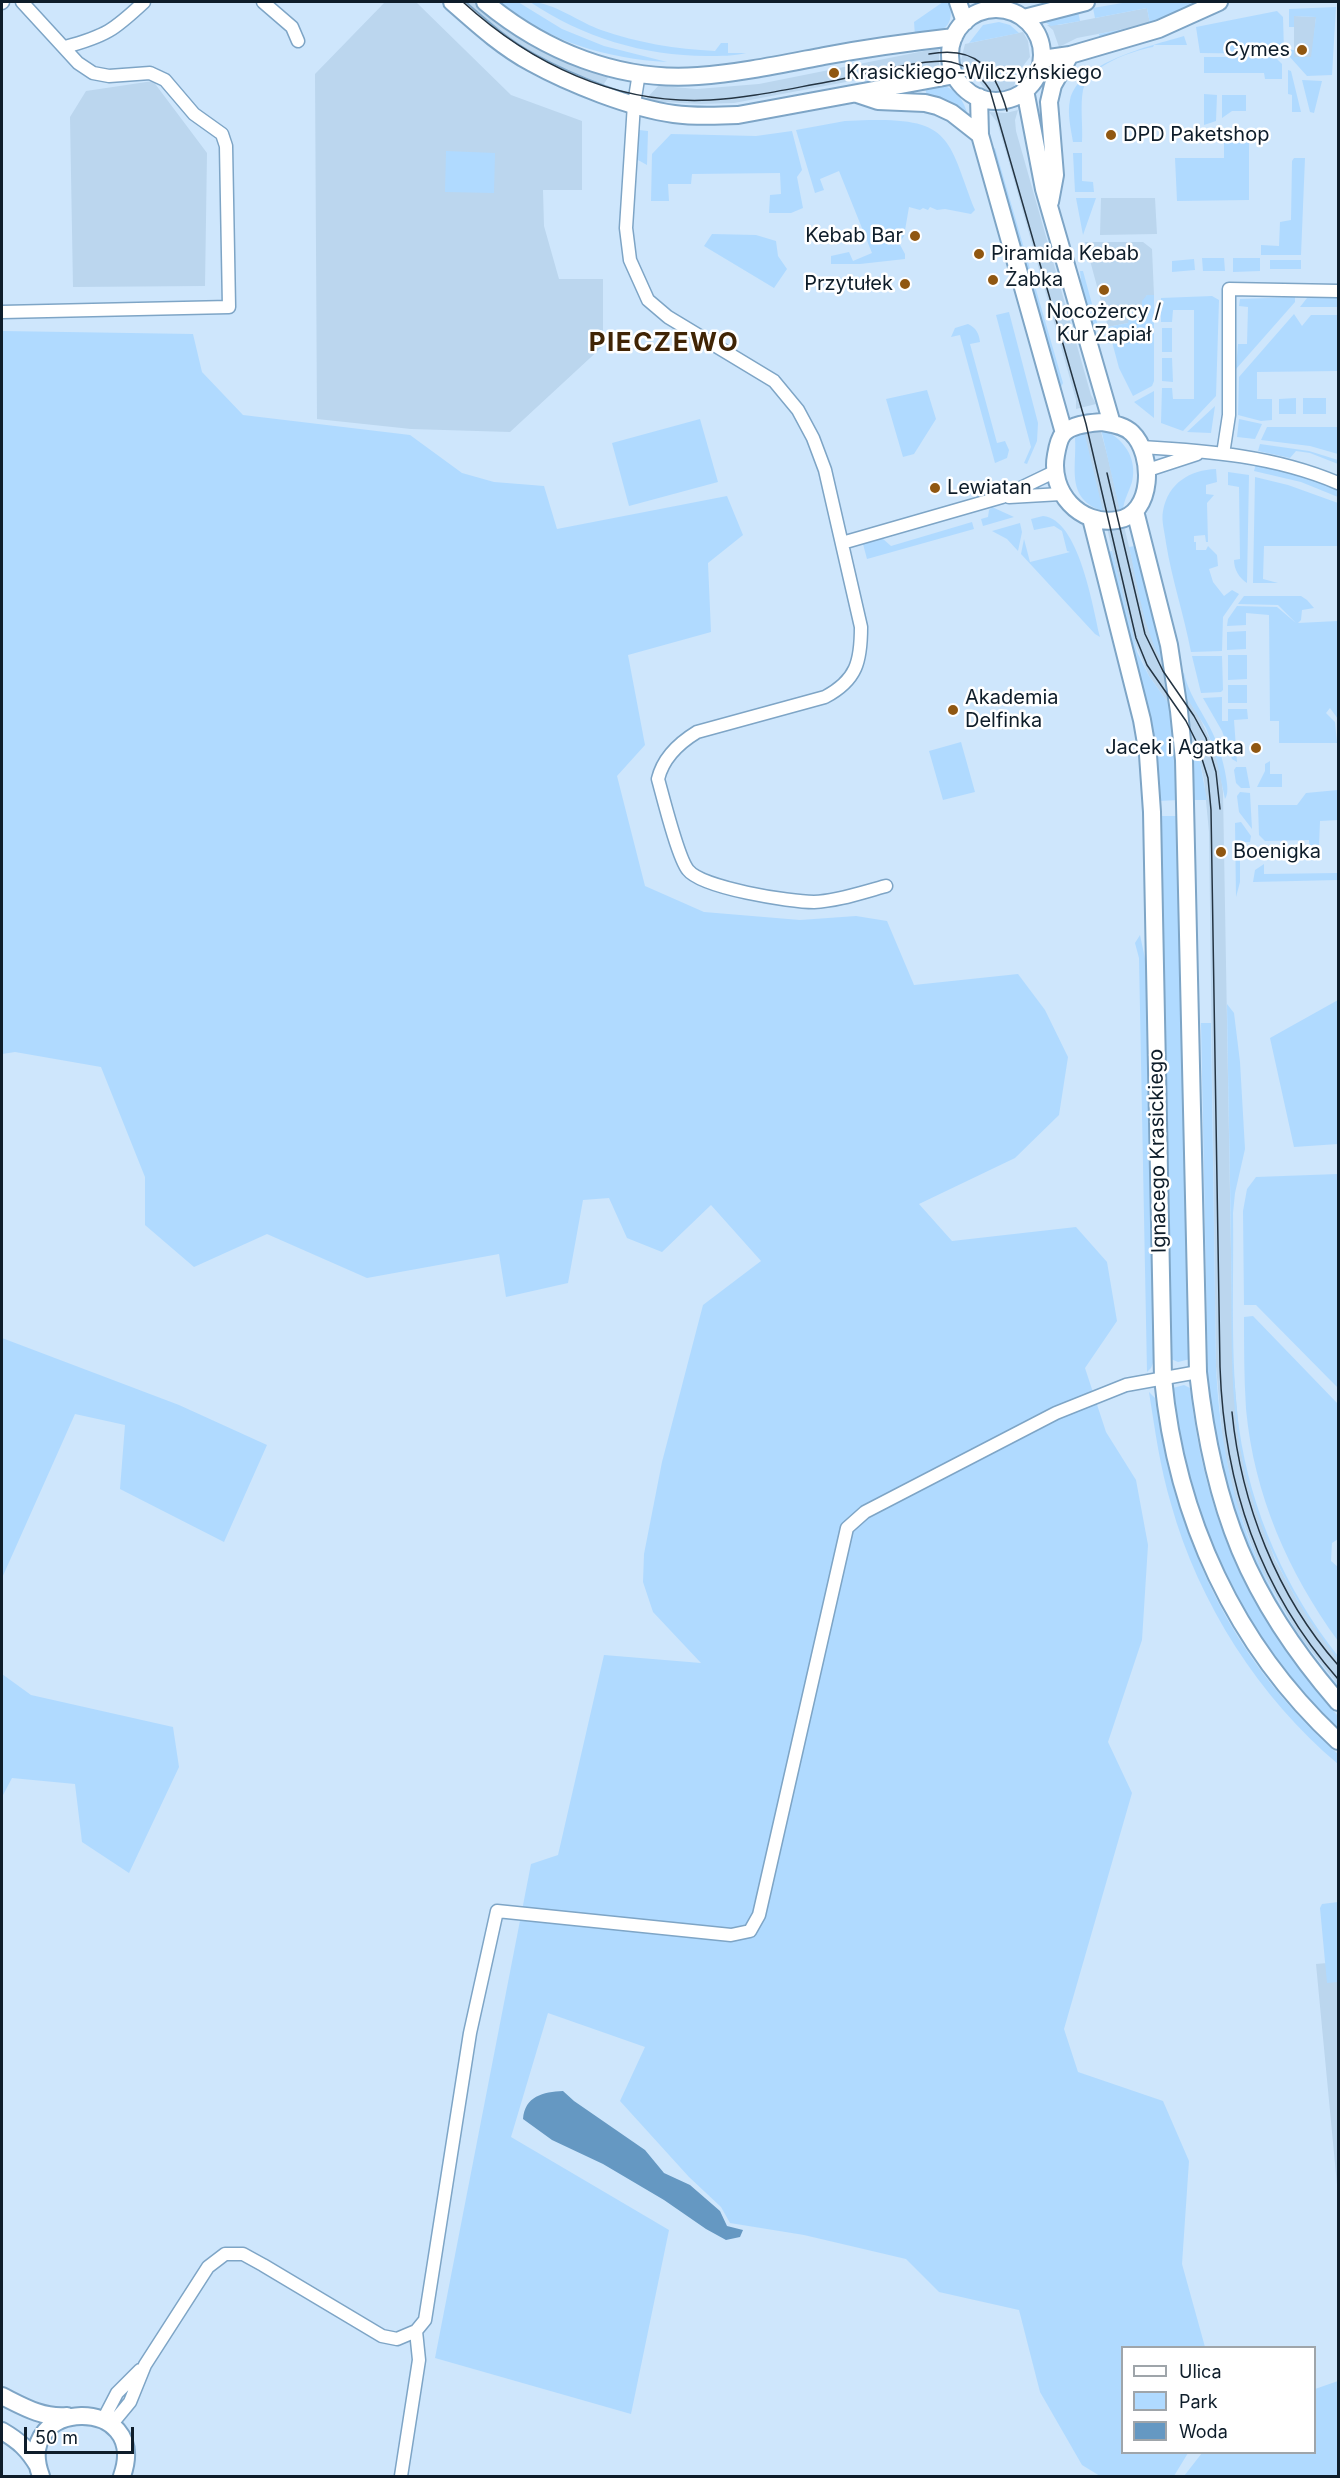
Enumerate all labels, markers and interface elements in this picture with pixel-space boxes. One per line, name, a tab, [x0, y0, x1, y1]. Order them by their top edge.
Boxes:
place label: Cymes	[1224, 38, 1290, 62]
marker: Cymes	[1295, 43, 1309, 57]
place label: Krasickiego-Wilczyńskiego	[846, 61, 1102, 85]
marker: Krasickiego-Wilczyńskiego	[827, 66, 841, 80]
place label: DPD Paketshop	[1123, 123, 1269, 147]
marker: DPD Paketshop	[1104, 128, 1118, 142]
place label: Kebab Bar	[805, 224, 903, 248]
marker: Kebab Bar	[908, 229, 922, 243]
place label: Piramida Kebab	[991, 242, 1139, 266]
marker: Piramida Kebab	[972, 247, 986, 261]
place label: Żabka	[1005, 268, 1063, 292]
place label: Przytułek	[804, 272, 893, 296]
marker: Żabka	[986, 273, 1000, 287]
marker: Przytułek	[898, 277, 912, 291]
marker: Nocożercy / Kur Zapiał	[1097, 283, 1111, 297]
place label: Nocożercy / Kur Zapiał	[1047, 300, 1161, 347]
district label: PIECZEWO	[589, 327, 739, 359]
place label: Lewiatan	[947, 476, 1032, 500]
marker: Lewiatan	[928, 481, 942, 495]
place label: Akademia Delfinka	[965, 686, 1059, 733]
marker: Akademia Delfinka	[946, 703, 960, 717]
place label: Jacek i Agatka	[1105, 736, 1244, 760]
marker: Jacek i Agatka	[1249, 741, 1263, 755]
place label: Boenigka	[1233, 840, 1321, 864]
marker: Boenigka	[1214, 845, 1228, 859]
street label: Ignacego Krasickiego	[1144, 1049, 1172, 1253]
legend	[1121, 2346, 1316, 2454]
text: Ulica	[1179, 2361, 1222, 2382]
text: Park	[1179, 2391, 1218, 2412]
scale bar	[27, 2415, 136, 2453]
text: Woda	[1179, 2421, 1228, 2442]
text: 50 m	[35, 2427, 78, 2448]

